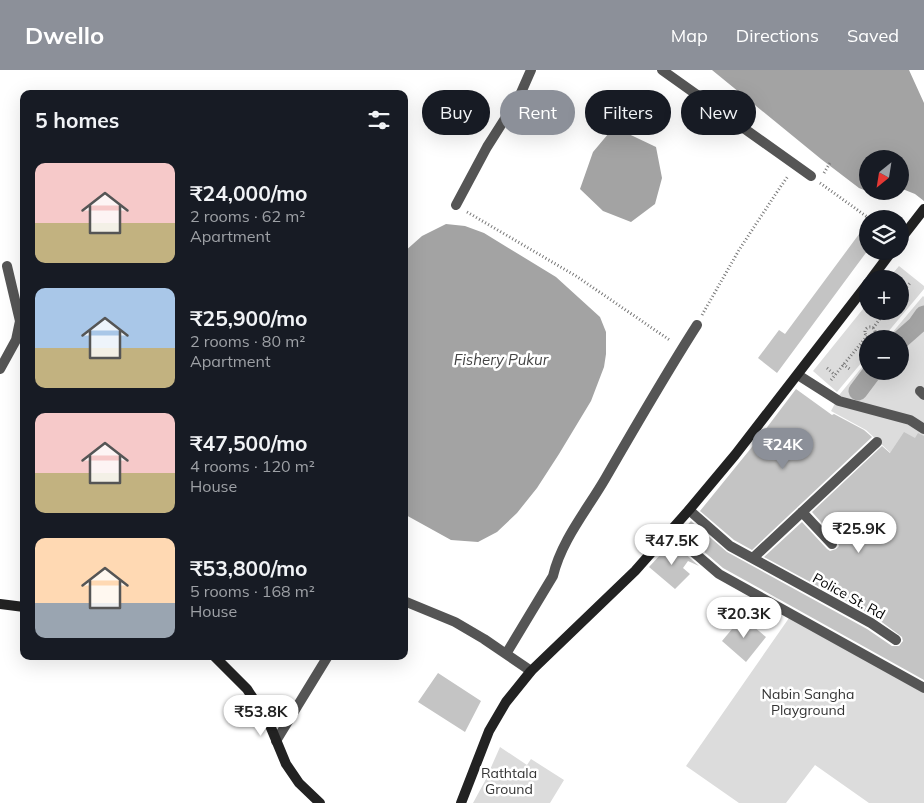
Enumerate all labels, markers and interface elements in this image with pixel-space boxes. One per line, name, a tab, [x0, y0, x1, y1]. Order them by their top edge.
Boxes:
text: Dwello	[25, 20, 104, 50]
text: Map	[671, 24, 708, 47]
text: Directions	[736, 24, 819, 47]
text: Saved	[847, 24, 899, 47]
chip: Buy	[422, 90, 490, 135]
chip: Rent	[500, 90, 575, 135]
chip: Filters	[585, 90, 671, 135]
chip: New	[681, 90, 756, 135]
icon: filters	[365, 106, 393, 134]
text: 5 homes	[35, 107, 119, 133]
north arrow	[859, 150, 909, 200]
map controls	[859, 150, 909, 380]
text: ₹24,000/mo	[190, 180, 308, 206]
icon: home	[75, 183, 135, 243]
text: 2 rooms · 62 m²	[190, 206, 305, 226]
button: layers	[859, 210, 909, 260]
text: Apartment	[190, 226, 271, 246]
button: +	[859, 270, 909, 320]
text: ₹25,900/mo	[190, 305, 308, 331]
icon: home	[75, 308, 135, 368]
button: −	[859, 330, 909, 380]
text: 2 rooms · 80 m²	[190, 331, 305, 351]
water label: Fishery Pukur	[454, 350, 549, 369]
text: Apartment	[190, 351, 271, 371]
pin: ₹24K	[753, 428, 813, 470]
text: ₹47,500/mo	[190, 430, 308, 456]
icon: home	[75, 433, 135, 493]
text: ₹24K	[763, 434, 803, 454]
text: 4 rooms · 120 m²	[190, 456, 315, 476]
text: House	[190, 476, 237, 496]
pin: ₹25.9K	[818, 512, 900, 554]
text: ₹25.9K	[832, 518, 886, 538]
pin: ₹47.5K	[631, 524, 713, 566]
text: ₹47.5K	[645, 530, 699, 550]
text: ₹53,800/mo	[190, 555, 308, 581]
icon: home	[75, 558, 135, 618]
street label: Police St. Rd	[810, 569, 888, 623]
text: 5 rooms · 168 m²	[190, 581, 315, 601]
pin: ₹20.3K	[703, 596, 785, 639]
text: House	[190, 601, 237, 621]
text: ₹20.3K	[717, 603, 771, 623]
park label: Nabin Sangha Playground	[762, 685, 854, 719]
pin: ₹53.8K	[220, 694, 302, 737]
text: ₹53.8K	[234, 701, 288, 721]
park label: Rathtala Ground	[481, 764, 537, 798]

